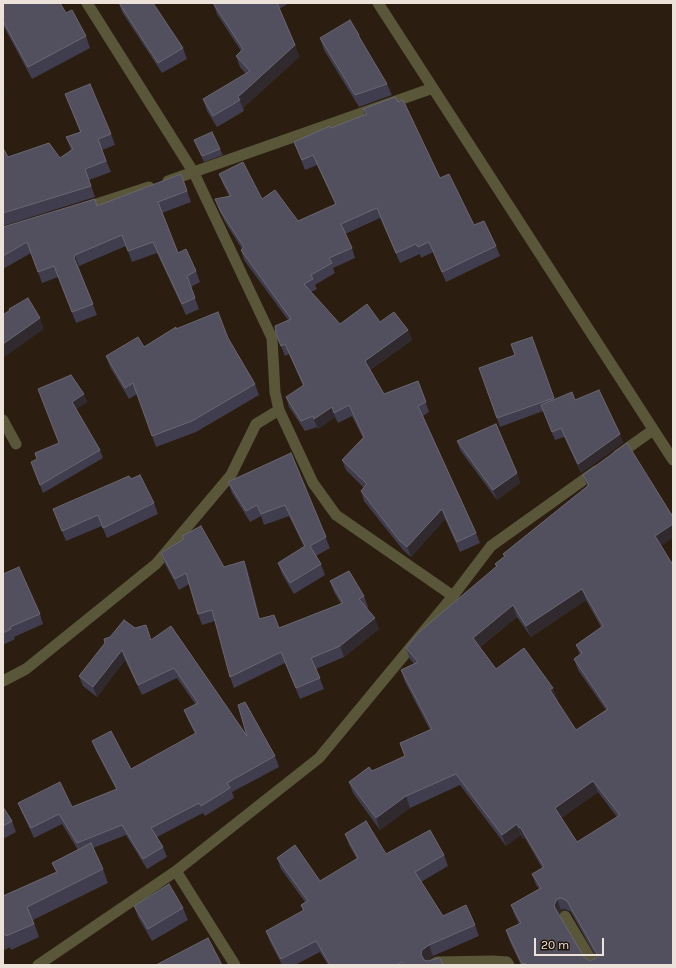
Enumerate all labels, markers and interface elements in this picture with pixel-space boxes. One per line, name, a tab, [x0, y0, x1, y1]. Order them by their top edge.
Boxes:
scale bar	[536, 930, 606, 956]
text: 20 m	[541, 938, 569, 952]

